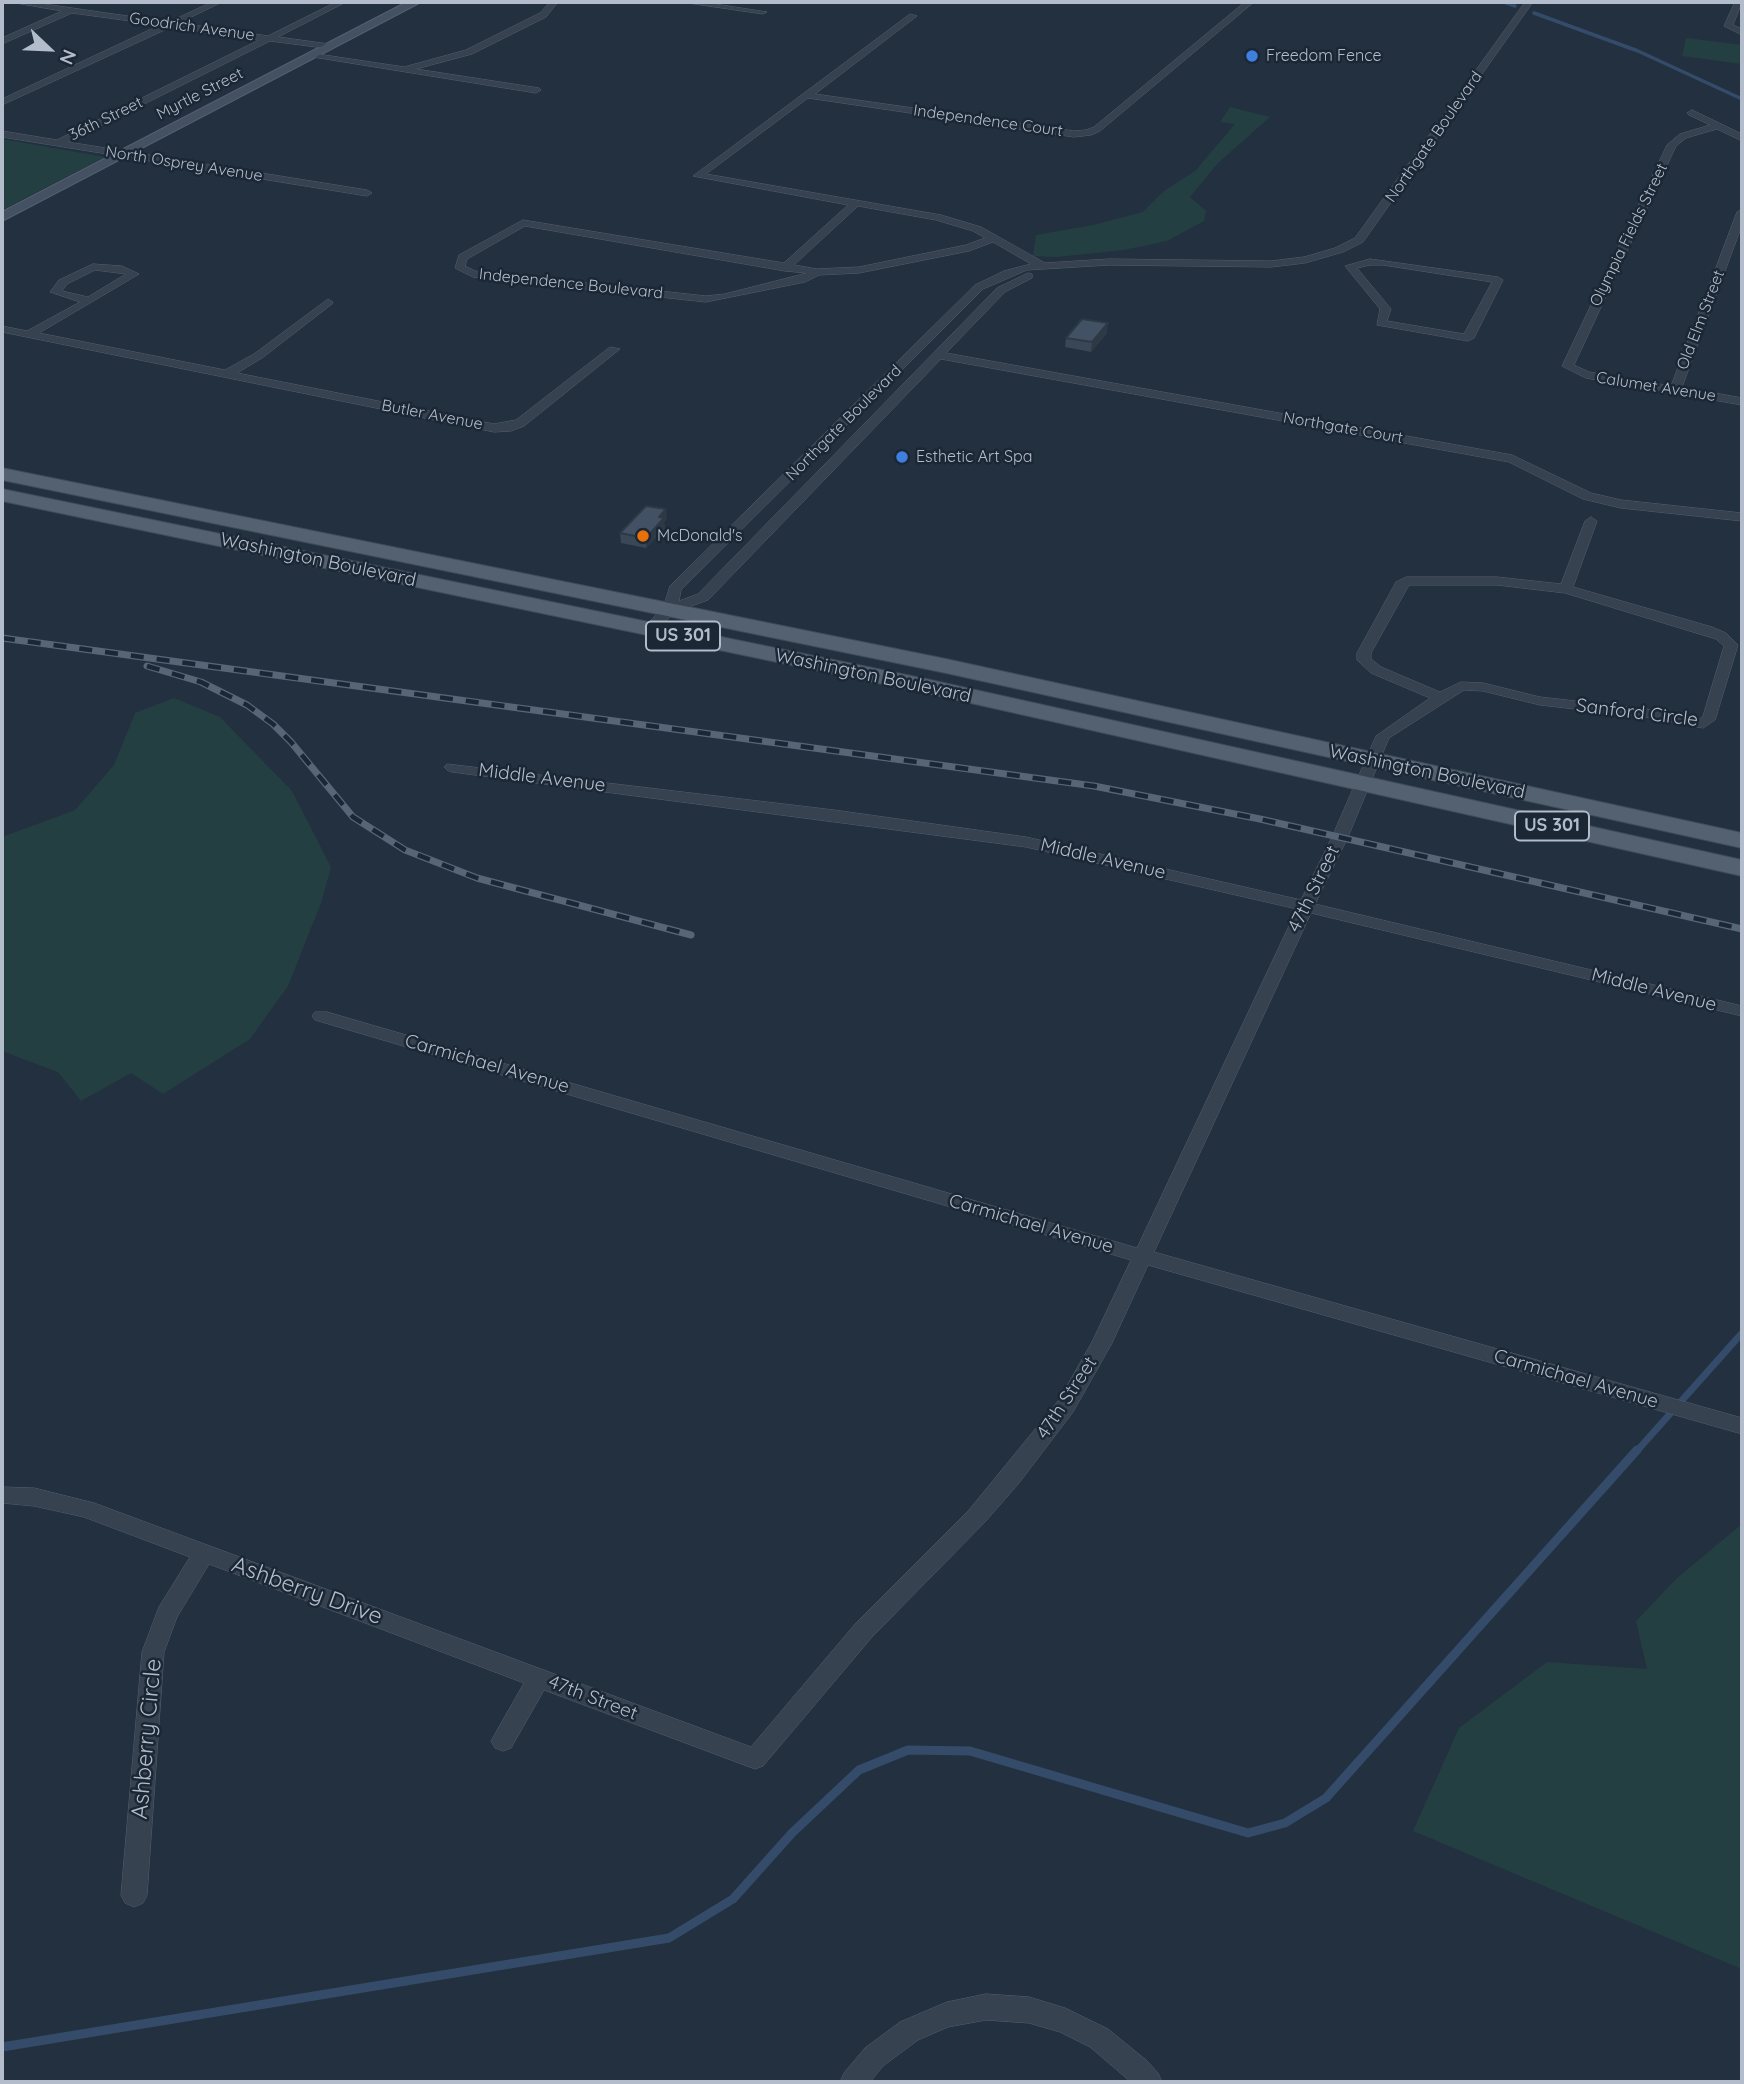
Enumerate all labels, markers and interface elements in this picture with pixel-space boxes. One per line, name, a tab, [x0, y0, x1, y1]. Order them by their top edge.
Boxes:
street label: Goodrich Avenue	[128, 9, 256, 45]
north arrow	[14, 14, 84, 84]
text: N	[55, 46, 82, 68]
place label: Freedom Fence	[1266, 46, 1382, 66]
marker: Freedom Fence	[1244, 48, 1260, 64]
street label: Myrtle Street	[154, 64, 246, 124]
street label: Northgate Boulevard	[1382, 68, 1486, 206]
street label: 36th Street	[66, 93, 146, 145]
street label: Independence Court	[912, 101, 1064, 141]
street label: North Osprey Avenue	[104, 142, 264, 186]
street label: Olympia Fields Street	[1586, 160, 1672, 310]
street label: Independence Boulevard	[478, 265, 664, 303]
street label: Old Elm Street	[1673, 267, 1729, 373]
street label: Northgate Boulevard	[782, 361, 906, 485]
street label: Calumet Avenue	[1595, 368, 1717, 406]
street label: Butler Avenue	[380, 396, 484, 434]
street label: Northgate Court	[1282, 408, 1404, 448]
place label: Esthetic Art Spa	[916, 447, 1032, 467]
marker: Esthetic Art Spa	[894, 449, 910, 465]
place label: McDonald's	[657, 526, 743, 546]
street label: Washington Boulevard	[218, 528, 418, 592]
marker: McDonald's	[635, 528, 651, 544]
road number: US 301	[646, 622, 720, 650]
street label: Washington Boulevard	[773, 644, 973, 708]
street label: Sanford Circle	[1575, 694, 1699, 732]
street label: Washington Boulevard	[1327, 740, 1527, 804]
street label: Middle Avenue	[477, 759, 607, 797]
road number: US 301	[1515, 812, 1589, 840]
street label: Middle Avenue	[1038, 834, 1168, 884]
street label: 47th Street	[1283, 842, 1345, 936]
street label: Middle Avenue	[1589, 963, 1719, 1017]
street label: Carmichael Avenue	[402, 1030, 572, 1098]
street label: Carmichael Avenue	[946, 1190, 1116, 1258]
street label: Carmichael Avenue	[1491, 1345, 1661, 1413]
street label: 47th Street	[1032, 1353, 1102, 1443]
street label: Ashberry Drive	[228, 1551, 386, 1631]
street label: Ashberry Circle	[126, 1658, 168, 1820]
street label: 47th Street	[545, 1671, 641, 1725]

